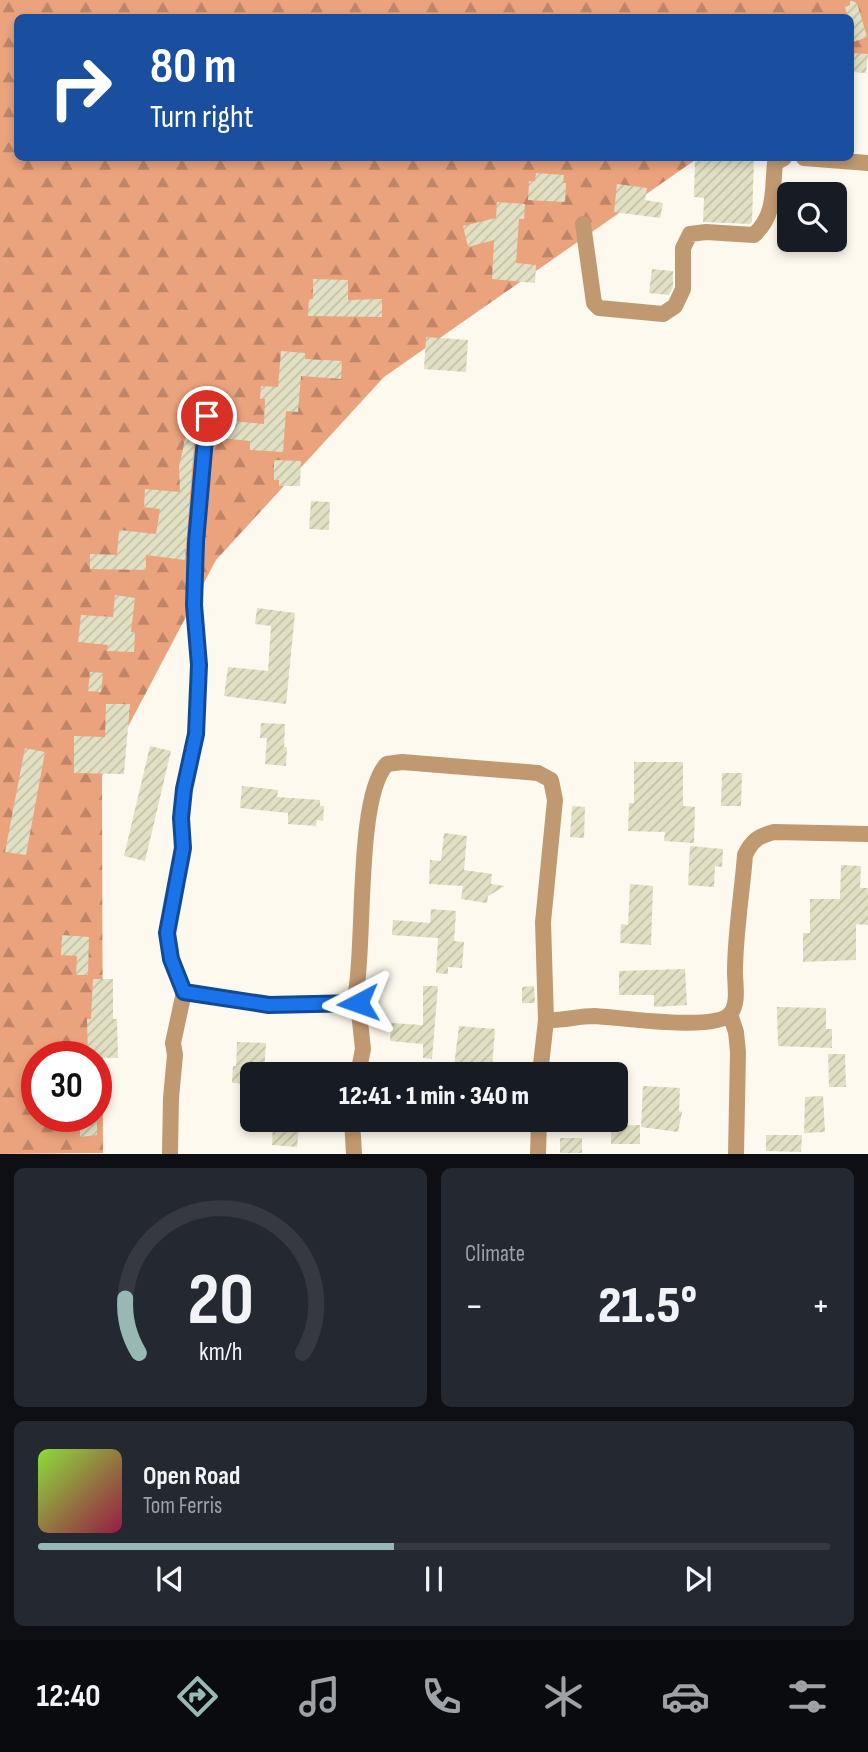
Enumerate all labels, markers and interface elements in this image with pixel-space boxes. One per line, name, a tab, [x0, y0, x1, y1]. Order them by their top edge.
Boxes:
text: 80 m	[150, 38, 237, 97]
icon: right	[35, 42, 126, 133]
text: Turn right	[150, 98, 254, 137]
map controls	[777, 182, 847, 252]
button: search	[777, 182, 847, 252]
pin	[177, 386, 237, 446]
icon: arrive	[188, 397, 226, 435]
position arrow	[321, 966, 395, 1040]
speed limit sign: 30	[21, 1041, 112, 1132]
text: 12:41 · 1 min · 340 m	[339, 1081, 529, 1112]
text: Climate	[465, 1240, 525, 1268]
text: 20	[187, 1258, 254, 1346]
text: 21.5°	[598, 1275, 697, 1338]
text: −	[465, 1284, 484, 1329]
text: +	[811, 1284, 830, 1329]
text: km/h	[199, 1337, 242, 1368]
text: Open Road	[143, 1461, 240, 1492]
text: Tom Ferris	[143, 1492, 222, 1520]
icon: previous	[151, 1560, 189, 1598]
icon: pause	[415, 1560, 453, 1598]
icon: next	[679, 1560, 717, 1598]
icon: directions	[173, 1672, 222, 1721]
icon: music	[295, 1672, 344, 1721]
icon: phone	[417, 1672, 466, 1721]
icon: climate	[539, 1672, 588, 1721]
icon: car	[661, 1672, 710, 1721]
icon: filters	[783, 1672, 832, 1721]
text: 12:40	[36, 1677, 101, 1716]

